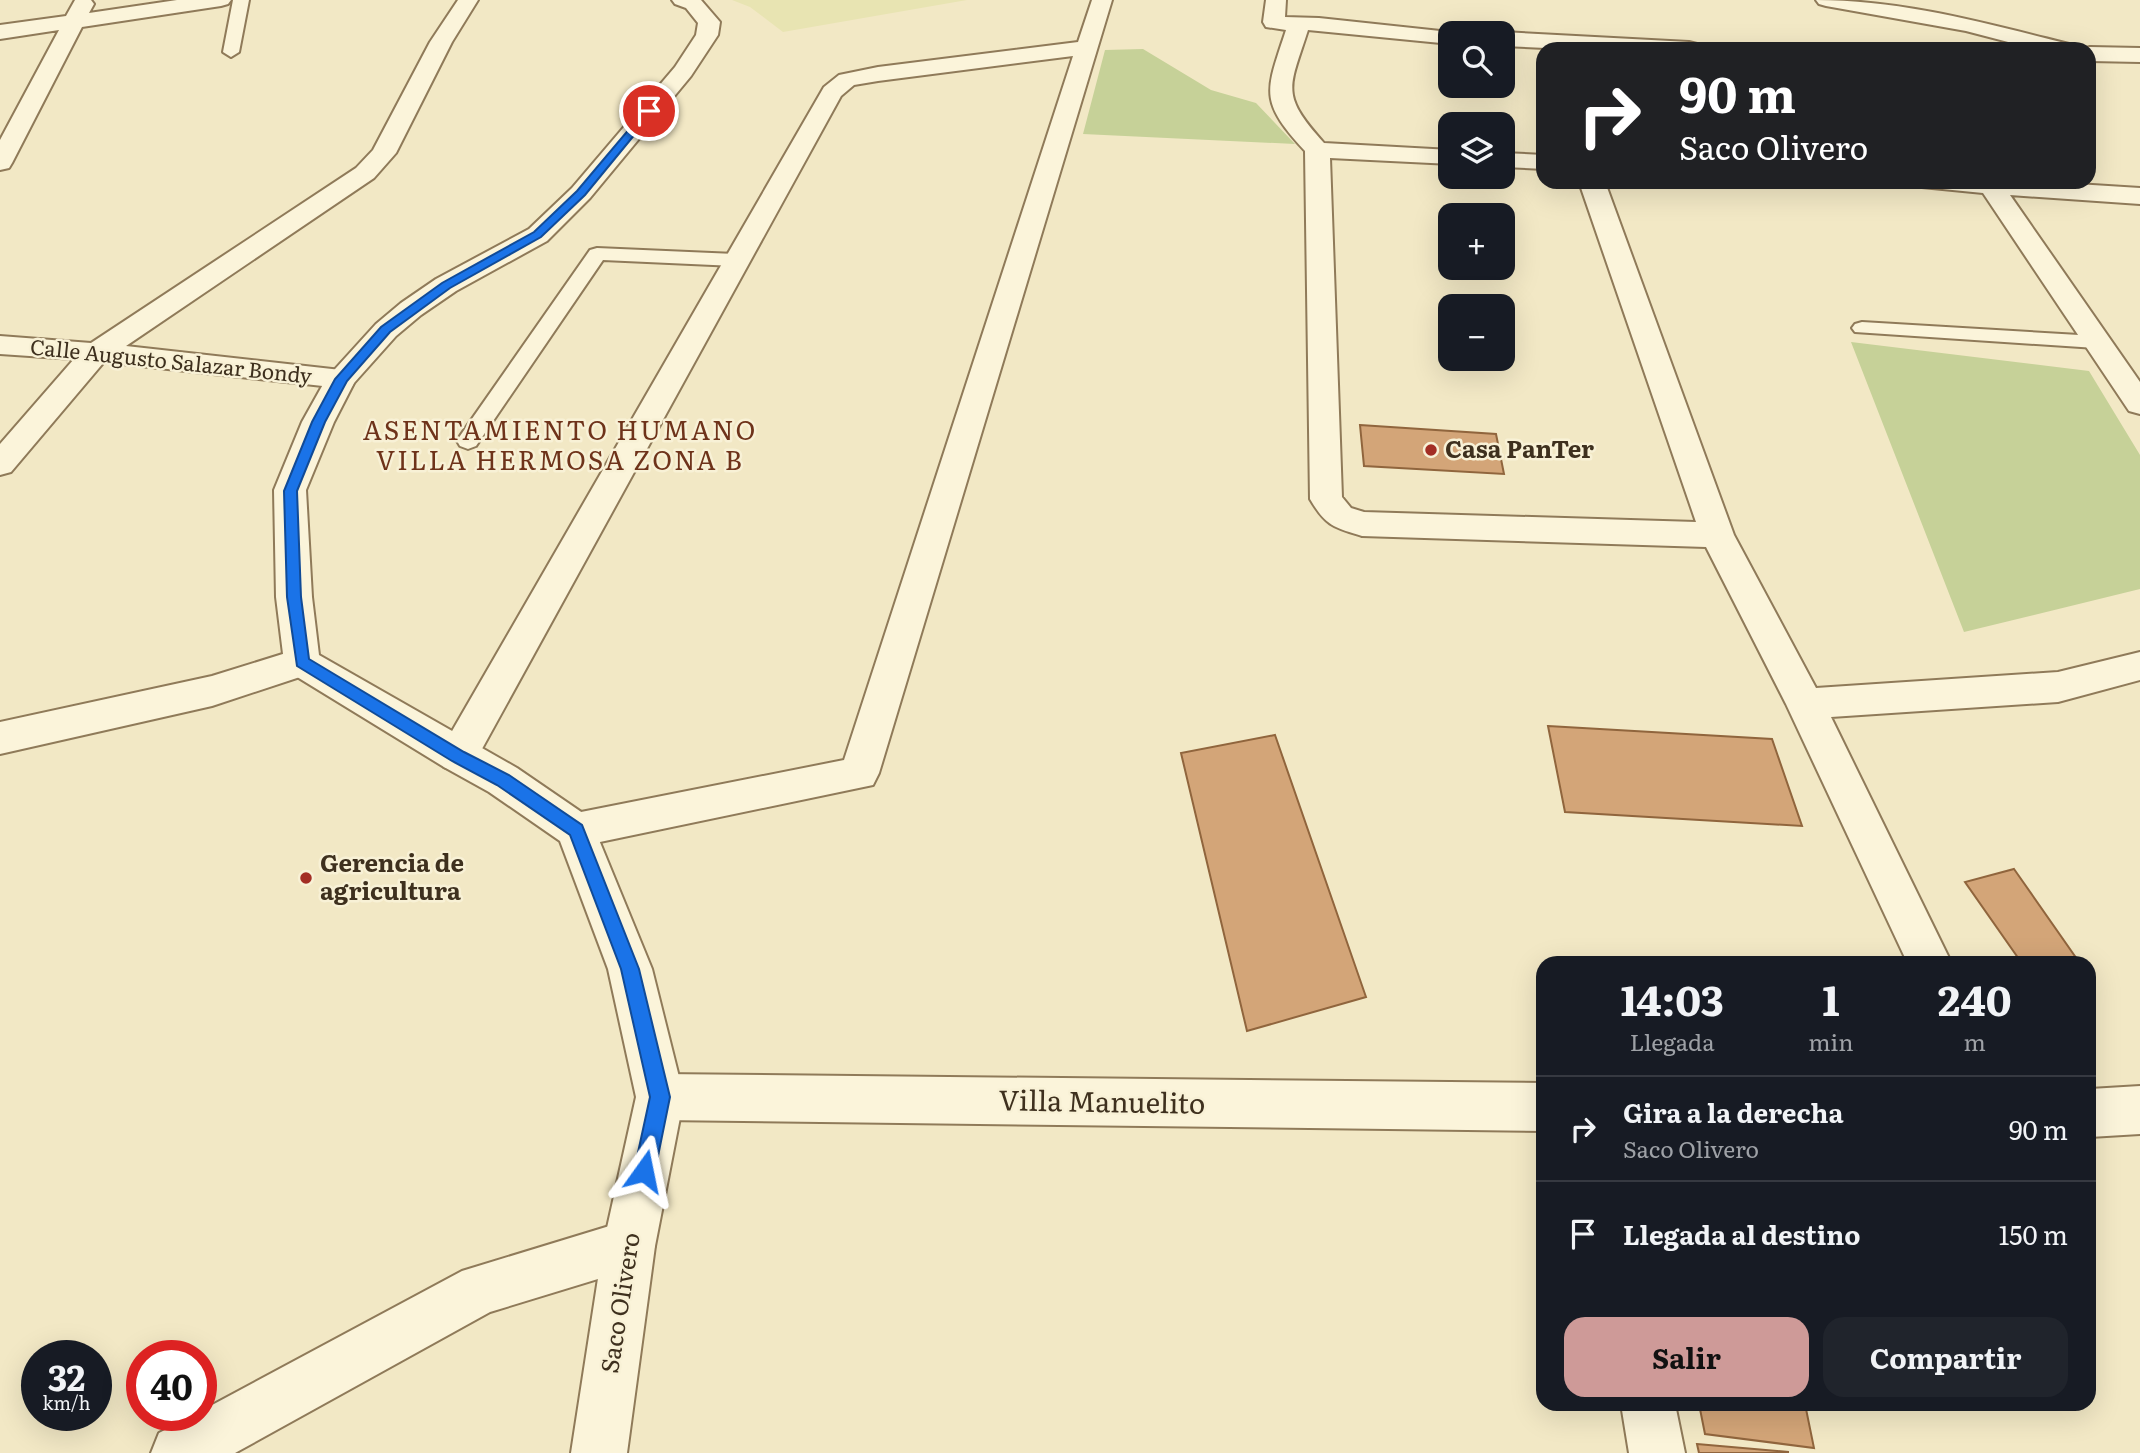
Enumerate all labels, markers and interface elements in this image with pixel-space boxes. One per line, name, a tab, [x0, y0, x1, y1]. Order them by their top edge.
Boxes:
map controls	[1438, 21, 1515, 371]
button: search	[1438, 21, 1515, 98]
text: 90 m	[1679, 55, 1796, 128]
icon: right	[1564, 70, 1655, 161]
pin	[619, 81, 679, 141]
icon: arrive	[630, 92, 668, 130]
button: layers	[1438, 112, 1515, 189]
text: Saco Olivero	[1679, 122, 1868, 170]
button: +	[1438, 203, 1515, 280]
button: −	[1438, 294, 1515, 371]
street label: Calle Augusto Salazar Bondy	[29, 329, 315, 390]
district label: ASENTAMIENTO HUMANO VILLA HERMOSA ZONA B	[363, 409, 757, 478]
place label: Casa PanTer	[1445, 430, 1594, 465]
marker: Casa PanTer	[1423, 442, 1439, 458]
place label: Gerencia de agricultura	[320, 844, 464, 907]
marker: Gerencia de agricultura	[298, 870, 314, 886]
text: 14:03	[1620, 967, 1724, 1029]
text: 1	[1822, 967, 1840, 1029]
text: 240	[1938, 967, 2012, 1029]
text: Llegada	[1630, 1024, 1715, 1058]
text: min	[1808, 1024, 1853, 1058]
text: m	[1964, 1024, 1986, 1058]
street label: Villa Manuelito	[998, 1077, 1206, 1123]
text: Gira a la derecha	[1623, 1092, 1843, 1131]
text: 90 m	[2009, 1109, 2068, 1148]
icon: right	[1564, 1110, 1602, 1148]
text: Saco Olivero	[1623, 1131, 1759, 1165]
position arrow	[607, 1134, 681, 1208]
text: Llegada al destino	[1623, 1214, 1860, 1253]
text: 150 m	[1999, 1214, 2068, 1253]
icon: arrive	[1564, 1215, 1602, 1253]
street label: Saco Olivero	[590, 1230, 647, 1375]
button: Salir	[1564, 1317, 1809, 1397]
button: Compartir	[1823, 1317, 2068, 1397]
speed limit sign: 40	[126, 1340, 217, 1431]
text: 32	[48, 1350, 85, 1402]
text: km/h	[43, 1389, 90, 1416]

